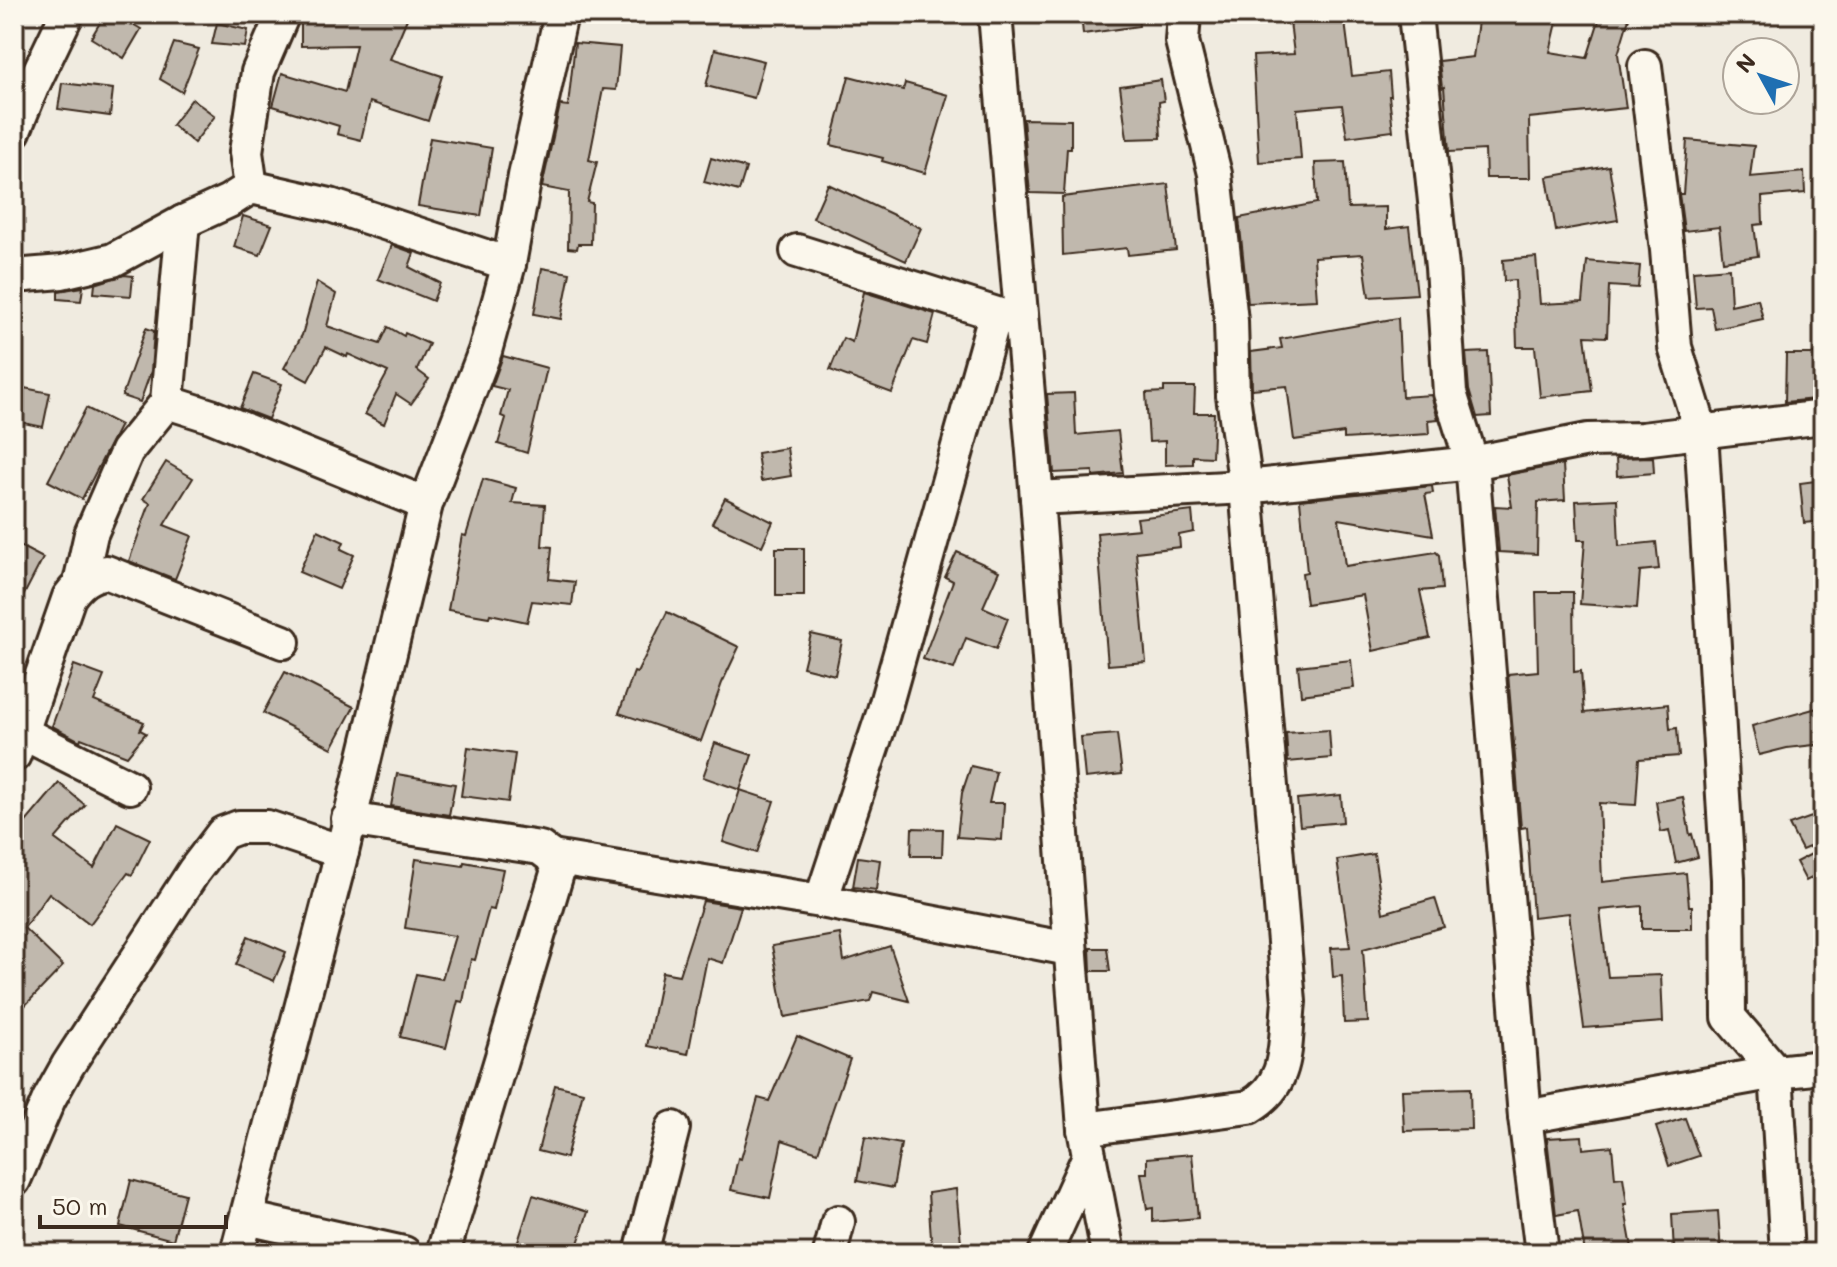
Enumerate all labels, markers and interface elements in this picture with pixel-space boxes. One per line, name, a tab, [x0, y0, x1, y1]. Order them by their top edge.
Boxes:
north arrow	[1721, 36, 1801, 116]
text: N	[1729, 47, 1762, 79]
scale bar	[40, 1179, 226, 1229]
text: 50 m	[52, 1190, 108, 1221]

